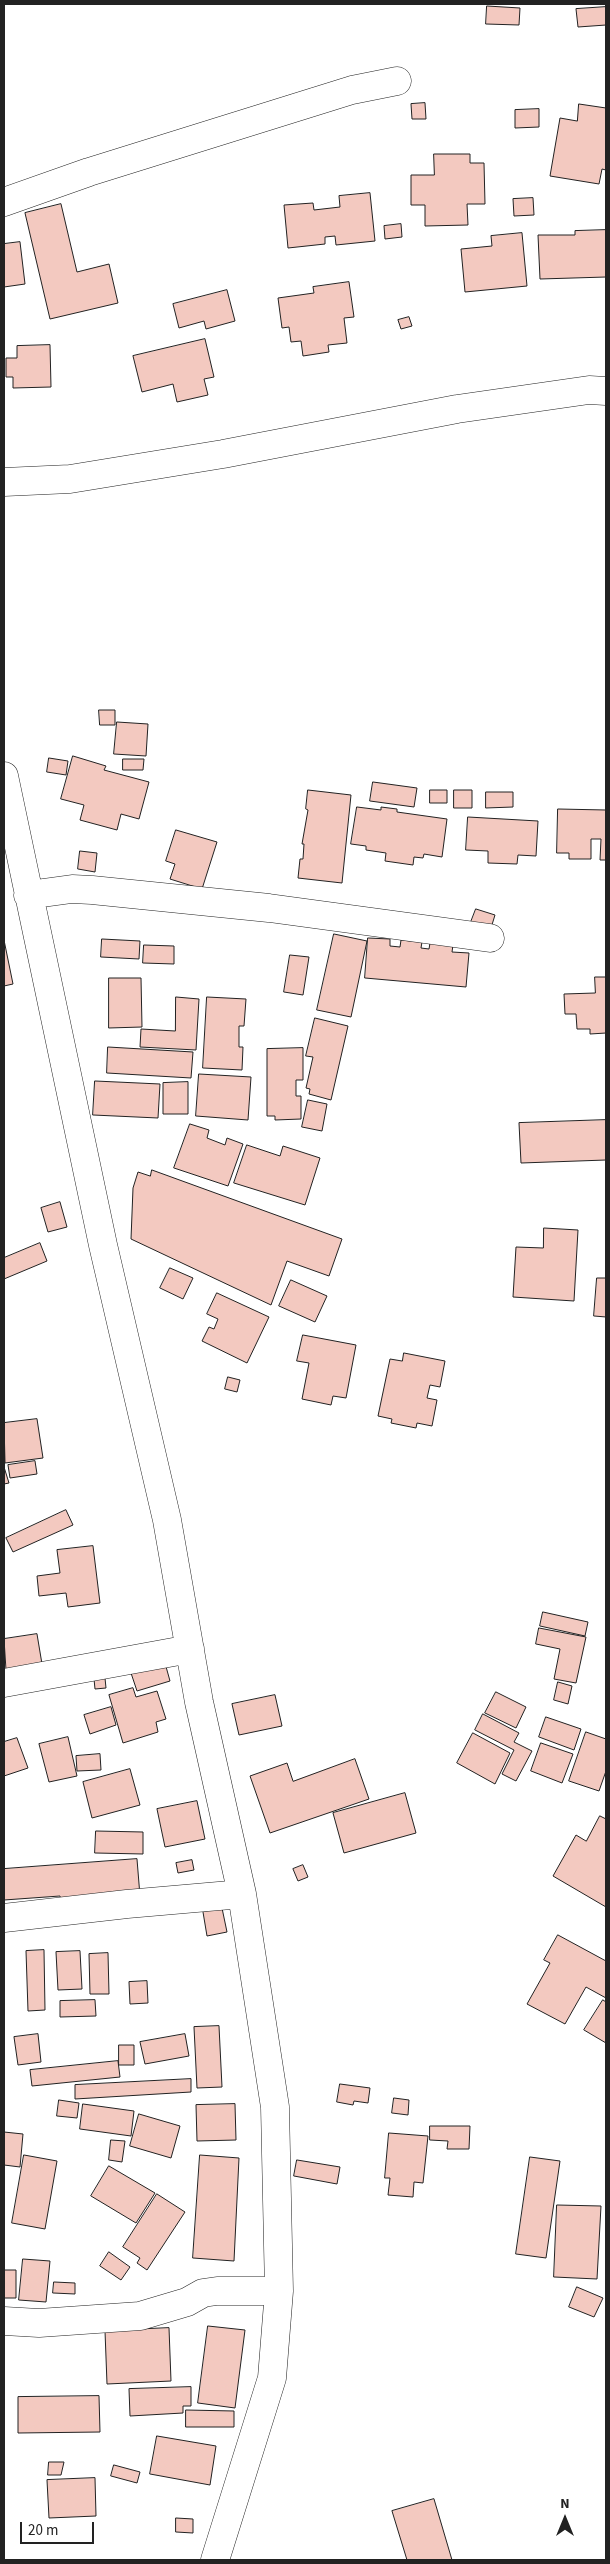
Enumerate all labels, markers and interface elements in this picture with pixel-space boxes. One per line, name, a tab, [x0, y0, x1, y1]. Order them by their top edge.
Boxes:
north arrow	[540, 2494, 590, 2544]
text: N	[560, 2494, 570, 2514]
scale bar	[22, 2512, 96, 2544]
text: 20 m	[28, 2520, 58, 2541]

